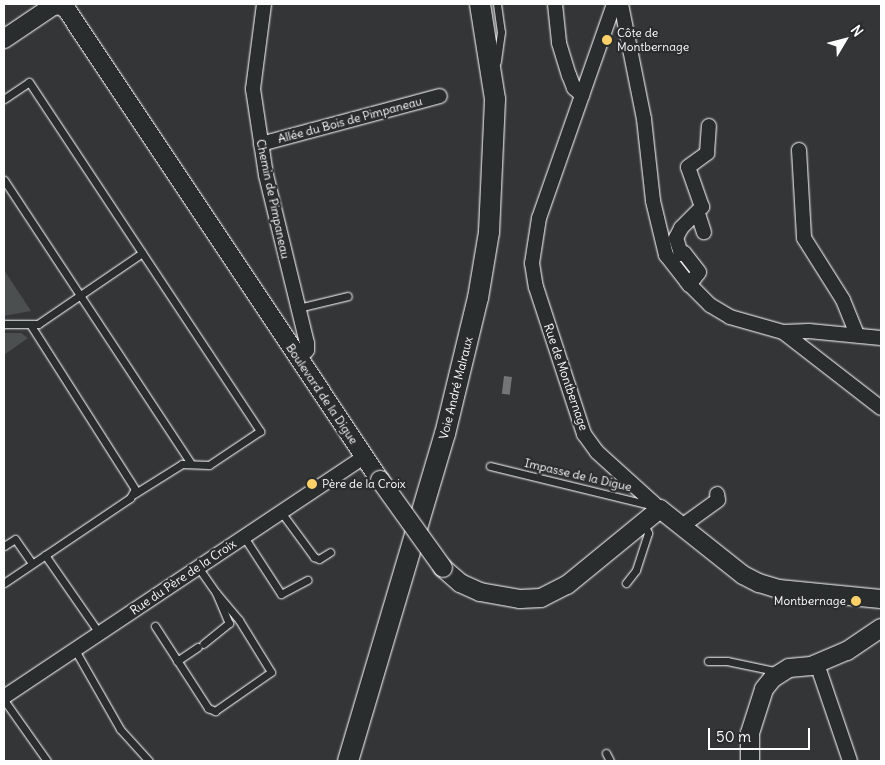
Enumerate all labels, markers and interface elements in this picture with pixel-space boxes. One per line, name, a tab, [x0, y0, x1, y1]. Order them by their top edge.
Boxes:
north arrow	[820, 15, 870, 65]
text: N	[847, 22, 867, 40]
place label: Côte de Montbernage	[617, 26, 689, 54]
marker: Côte de Montbernage	[601, 34, 613, 46]
street label: Allée du Bois de Pimpaneau	[276, 94, 424, 146]
street label: Chemin de Pimpaneau	[253, 138, 293, 260]
street label: Rue de Montbernage	[541, 322, 591, 432]
street label: Voie André Malraux	[436, 335, 476, 441]
street label: Boulevard de la Digue	[283, 341, 361, 447]
street label: Impasse de la Digue	[523, 456, 633, 494]
place label: Père de la Croix	[322, 477, 406, 491]
marker: Père de la Croix	[306, 478, 318, 490]
street label: Rue du Père de la Croix	[127, 536, 239, 618]
place label: Montbernage	[774, 594, 846, 608]
marker: Montbernage	[850, 595, 862, 607]
scale bar	[710, 718, 812, 750]
text: 50 m	[716, 727, 751, 746]

